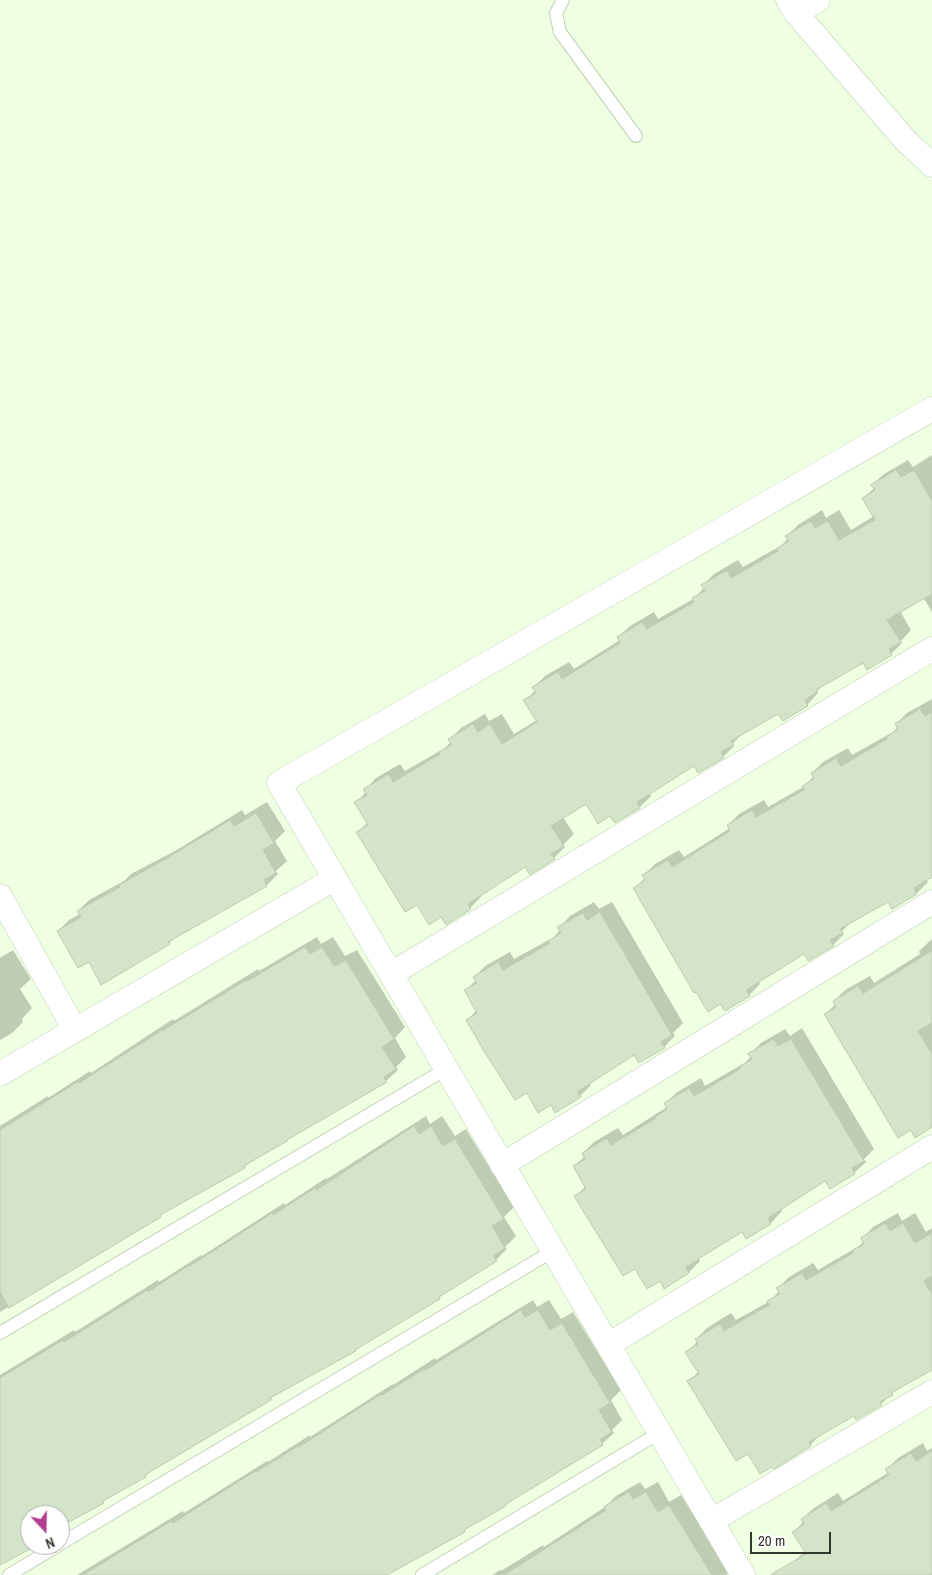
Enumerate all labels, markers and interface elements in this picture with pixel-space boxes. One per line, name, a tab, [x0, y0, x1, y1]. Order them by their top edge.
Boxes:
north arrow	[20, 1505, 70, 1555]
scale bar	[752, 1522, 833, 1554]
text: 20 m	[758, 1530, 785, 1551]
text: N	[43, 1533, 57, 1553]

